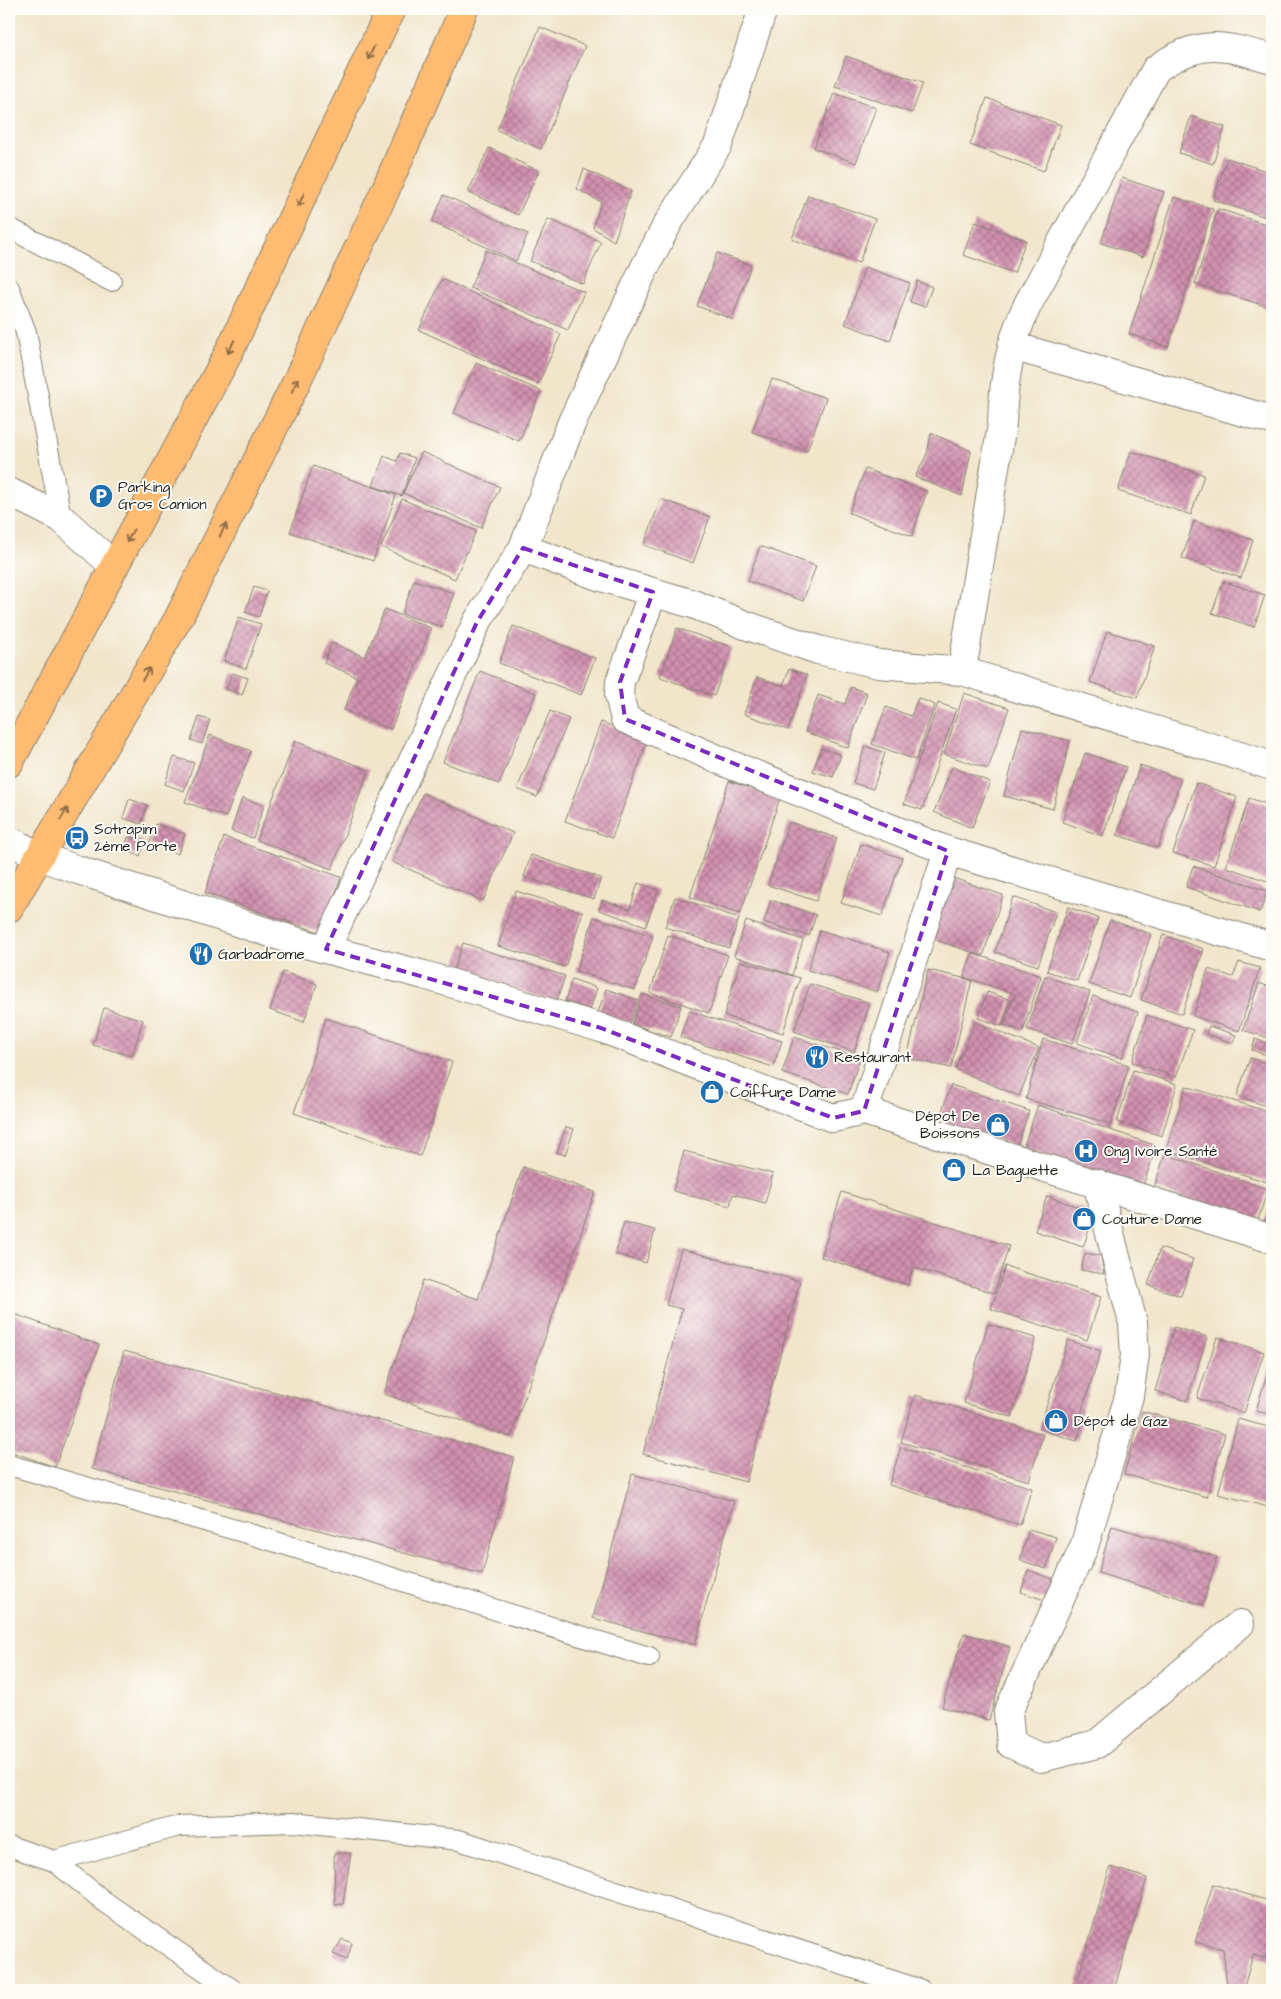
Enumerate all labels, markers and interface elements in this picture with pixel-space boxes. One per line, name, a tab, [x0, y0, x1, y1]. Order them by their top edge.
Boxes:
one-way arrow	[366, 46, 376, 61]
one-way arrow	[296, 192, 305, 207]
one-way arrow	[226, 339, 236, 354]
one-way arrow	[291, 378, 300, 393]
place label: Parking Gros Camion	[118, 477, 207, 515]
parking icon: Parking Gros Camion	[88, 483, 114, 509]
one-way arrow	[218, 523, 228, 538]
one-way arrow	[125, 529, 135, 544]
one-way arrow	[142, 667, 152, 681]
one-way arrow	[59, 806, 69, 821]
place label: Sotrapim 2ème Porte	[94, 819, 177, 857]
bus stop icon: Sotrapim 2ème Porte	[64, 825, 90, 851]
restaurant icon: Garbadrome	[188, 941, 214, 967]
place label: Garbadrome	[218, 944, 305, 965]
restaurant icon: Restaurant	[804, 1044, 830, 1070]
place label: Restaurant	[834, 1047, 911, 1068]
shop icon: Coiffure Dame	[699, 1079, 725, 1105]
place label: Coiffure Dame	[730, 1082, 836, 1103]
place label: Dépot De Boissons	[915, 1106, 980, 1144]
shop icon: Dépot De Boissons	[985, 1112, 1011, 1138]
hospital icon: Ong Ivoire Santé	[1073, 1138, 1099, 1164]
place label: Ong Ivoire Santé	[1104, 1141, 1217, 1163]
shop icon: La Baguette	[941, 1157, 967, 1183]
place label: La Baguette	[972, 1160, 1058, 1182]
shop icon: Couture Dame	[1071, 1206, 1097, 1232]
place label: Couture Dame	[1102, 1209, 1202, 1230]
shop icon: Dépot de Gaz	[1043, 1408, 1069, 1434]
place label: Dépot de Gaz	[1074, 1411, 1169, 1432]

